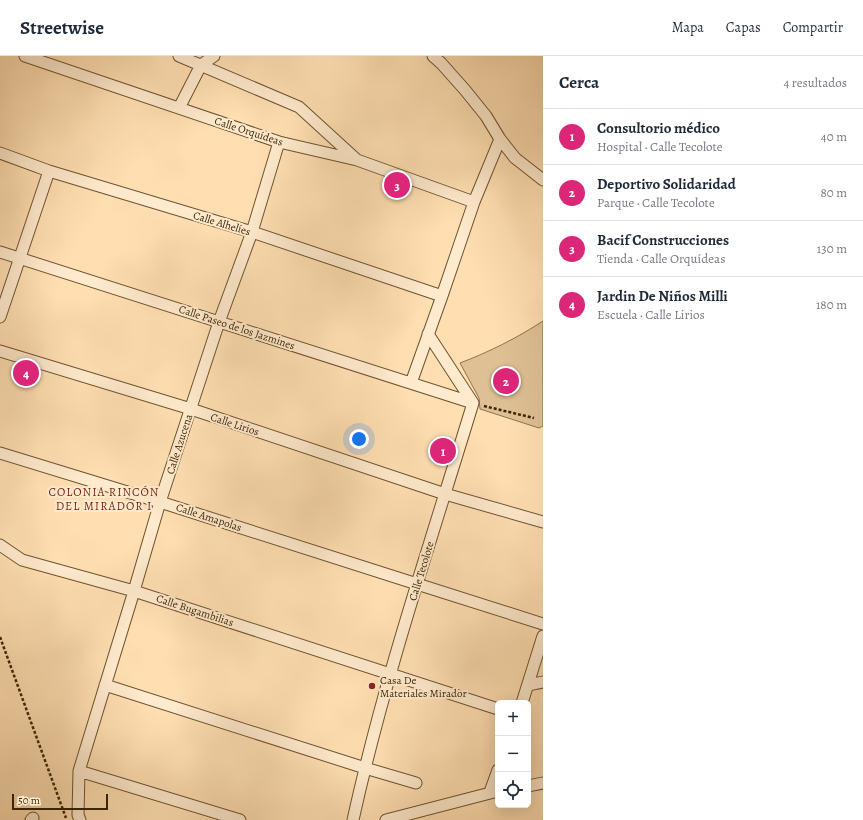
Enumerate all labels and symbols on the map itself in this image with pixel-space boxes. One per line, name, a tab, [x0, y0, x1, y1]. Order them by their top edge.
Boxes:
street label: Calle Orquídeas	[213, 113, 285, 150]
pin: 3	[384, 170, 410, 200]
street label: Calle Alhelíes	[191, 208, 252, 239]
street label: Calle Paseo de los Jazmines	[177, 302, 297, 353]
pin: 4	[13, 358, 39, 388]
pin: 2	[493, 366, 519, 396]
street label: Calle Lirios	[209, 410, 261, 439]
street label: Calle Azucena	[163, 411, 197, 476]
your location	[349, 429, 369, 449]
pin: 1	[430, 436, 456, 466]
district label: COLONIA RINCÓN DEL MIRADOR I	[49, 484, 159, 514]
street label: Calle Amapolas	[174, 500, 244, 535]
street label: Calle Tecolote	[405, 540, 438, 603]
street label: Calle Bugambilias	[154, 591, 236, 630]
place label: Casa De Materiales Mirador	[380, 673, 467, 701]
marker: Casa De Materiales Mirador	[367, 681, 377, 691]
scale bar	[12, 792, 108, 811]

